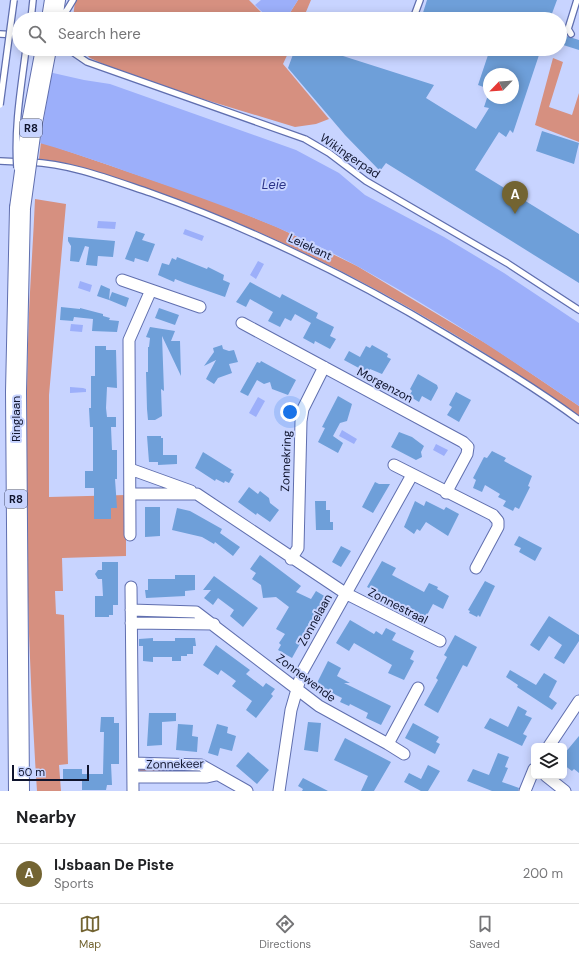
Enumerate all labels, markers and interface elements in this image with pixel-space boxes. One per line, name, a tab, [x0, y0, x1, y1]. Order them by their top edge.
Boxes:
search box	[12, 12, 567, 56]
icon: search	[26, 23, 48, 45]
text: Search here	[58, 24, 141, 44]
north arrow	[483, 68, 519, 104]
road number: R8	[20, 119, 42, 137]
street label: Wikingerpad	[317, 130, 383, 182]
water label: Leie	[262, 176, 286, 193]
pin: A	[502, 181, 528, 214]
street label: Leiekant	[285, 230, 335, 264]
street label: Morgenzon	[354, 364, 416, 406]
street label: Ringlaan	[8, 396, 24, 442]
your location	[280, 402, 300, 422]
street label: Zonnekring	[277, 430, 295, 492]
road number: R8	[5, 490, 27, 508]
street label: Zonnestraal	[365, 584, 431, 628]
street label: Zonnelaan	[294, 591, 336, 649]
street label: Zonnewende	[273, 650, 339, 706]
map controls	[531, 743, 567, 779]
button: layers	[531, 743, 567, 779]
street label: Zonnekeer	[146, 755, 205, 773]
scale bar	[12, 763, 89, 782]
text: 50 m	[18, 765, 45, 779]
text: Nearby	[16, 806, 76, 828]
text: IJsbaan De Piste	[54, 855, 174, 875]
text: A	[24, 865, 34, 882]
text: 200 m	[523, 865, 563, 882]
text: Sports	[54, 875, 94, 892]
tab: Map	[79, 913, 101, 951]
tab: Directions	[259, 913, 311, 951]
tab: Saved	[469, 913, 500, 951]

